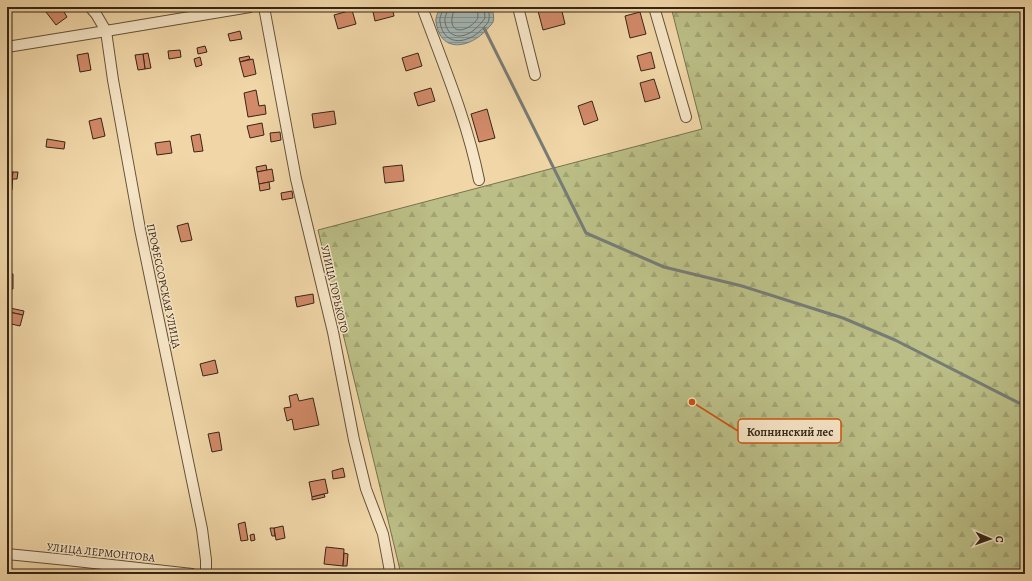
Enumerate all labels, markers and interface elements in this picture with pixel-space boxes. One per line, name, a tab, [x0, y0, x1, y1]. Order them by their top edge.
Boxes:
street label: ПРОФЕССОРСКАЯ УЛИЦА	[143, 222, 184, 351]
street label: УЛИЦА ГОРЬКОГО	[317, 244, 352, 335]
callout: Копнинский лес	[738, 419, 841, 443]
text: Копнинский лес	[747, 424, 833, 440]
north arrow	[970, 519, 1010, 559]
text: С	[992, 536, 1007, 543]
street label: УЛИЦА ЛЕРМОНТОВА	[46, 539, 156, 566]

